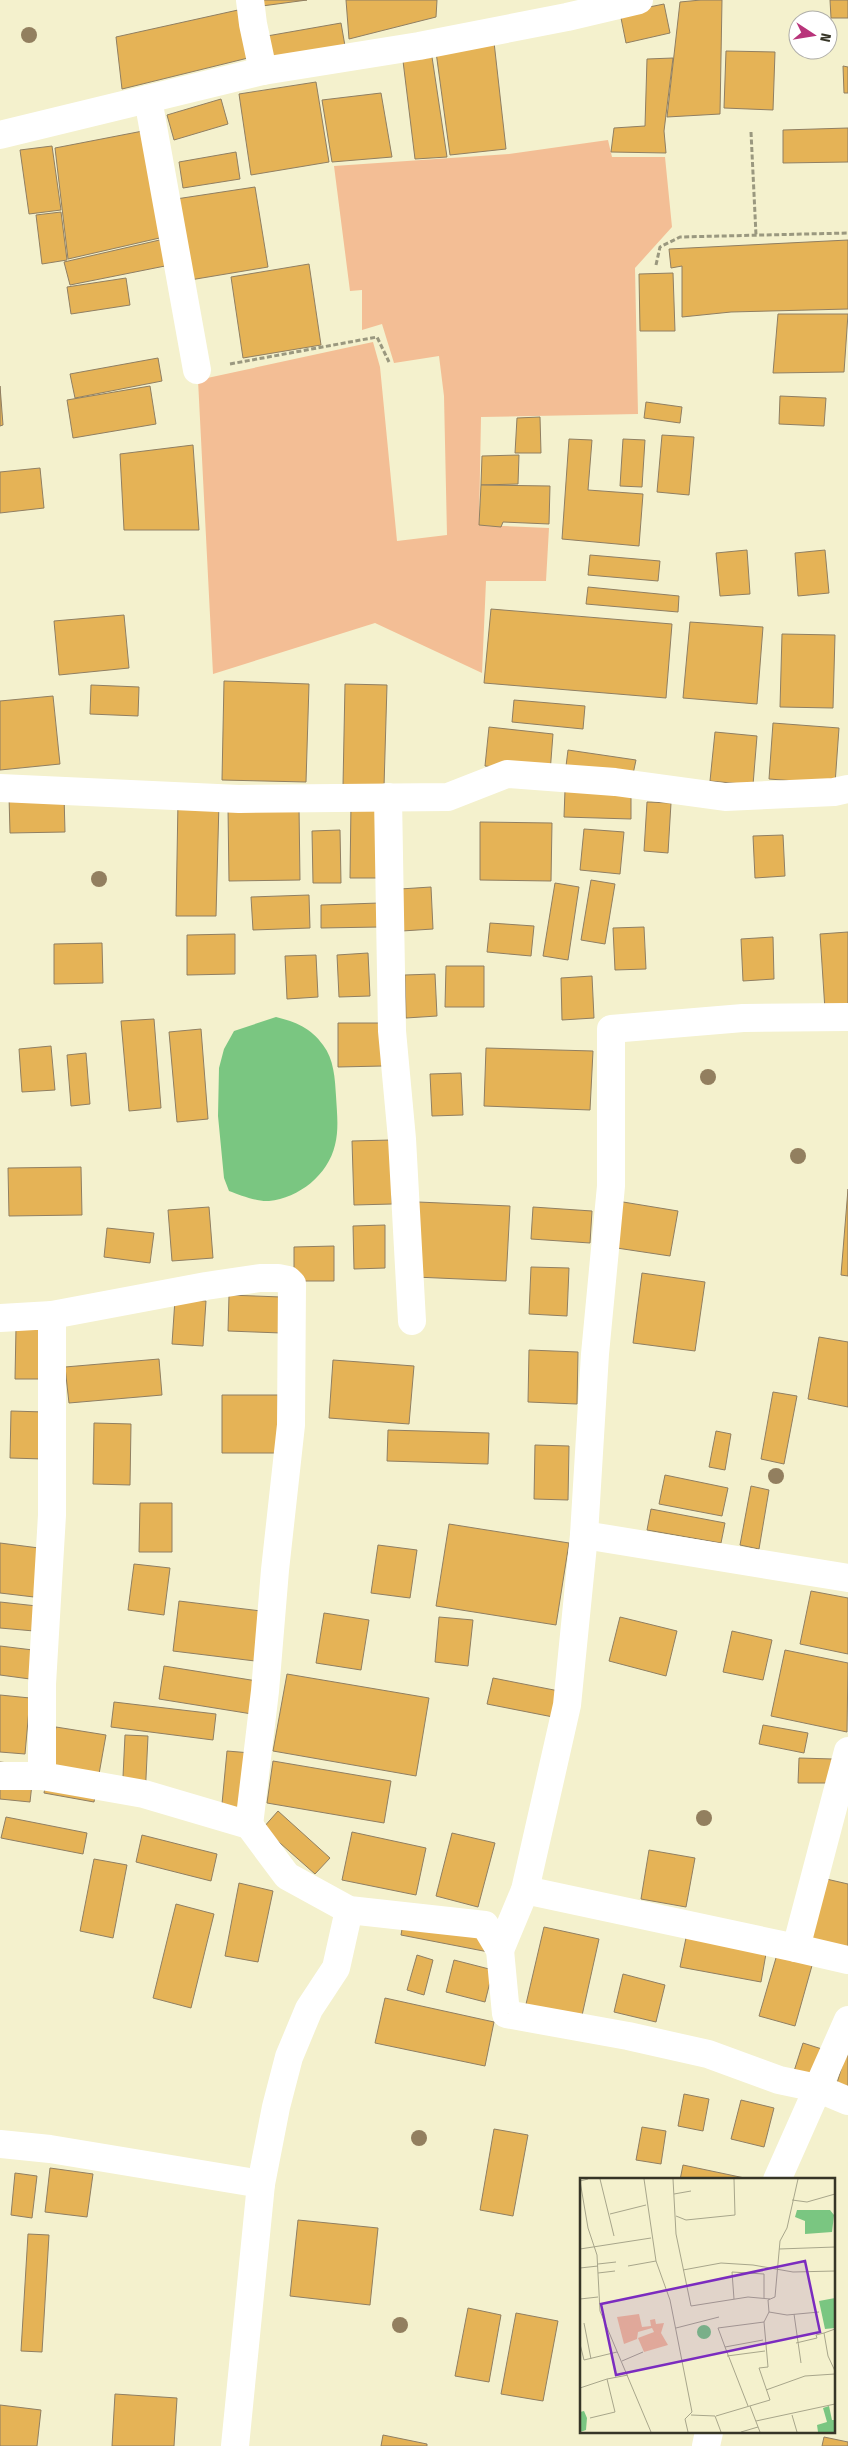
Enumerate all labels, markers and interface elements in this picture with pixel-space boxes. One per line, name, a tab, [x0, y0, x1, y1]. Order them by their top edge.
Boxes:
north arrow	[788, 10, 838, 60]
text: N	[816, 32, 834, 43]
inset map	[580, 2178, 836, 2434]

